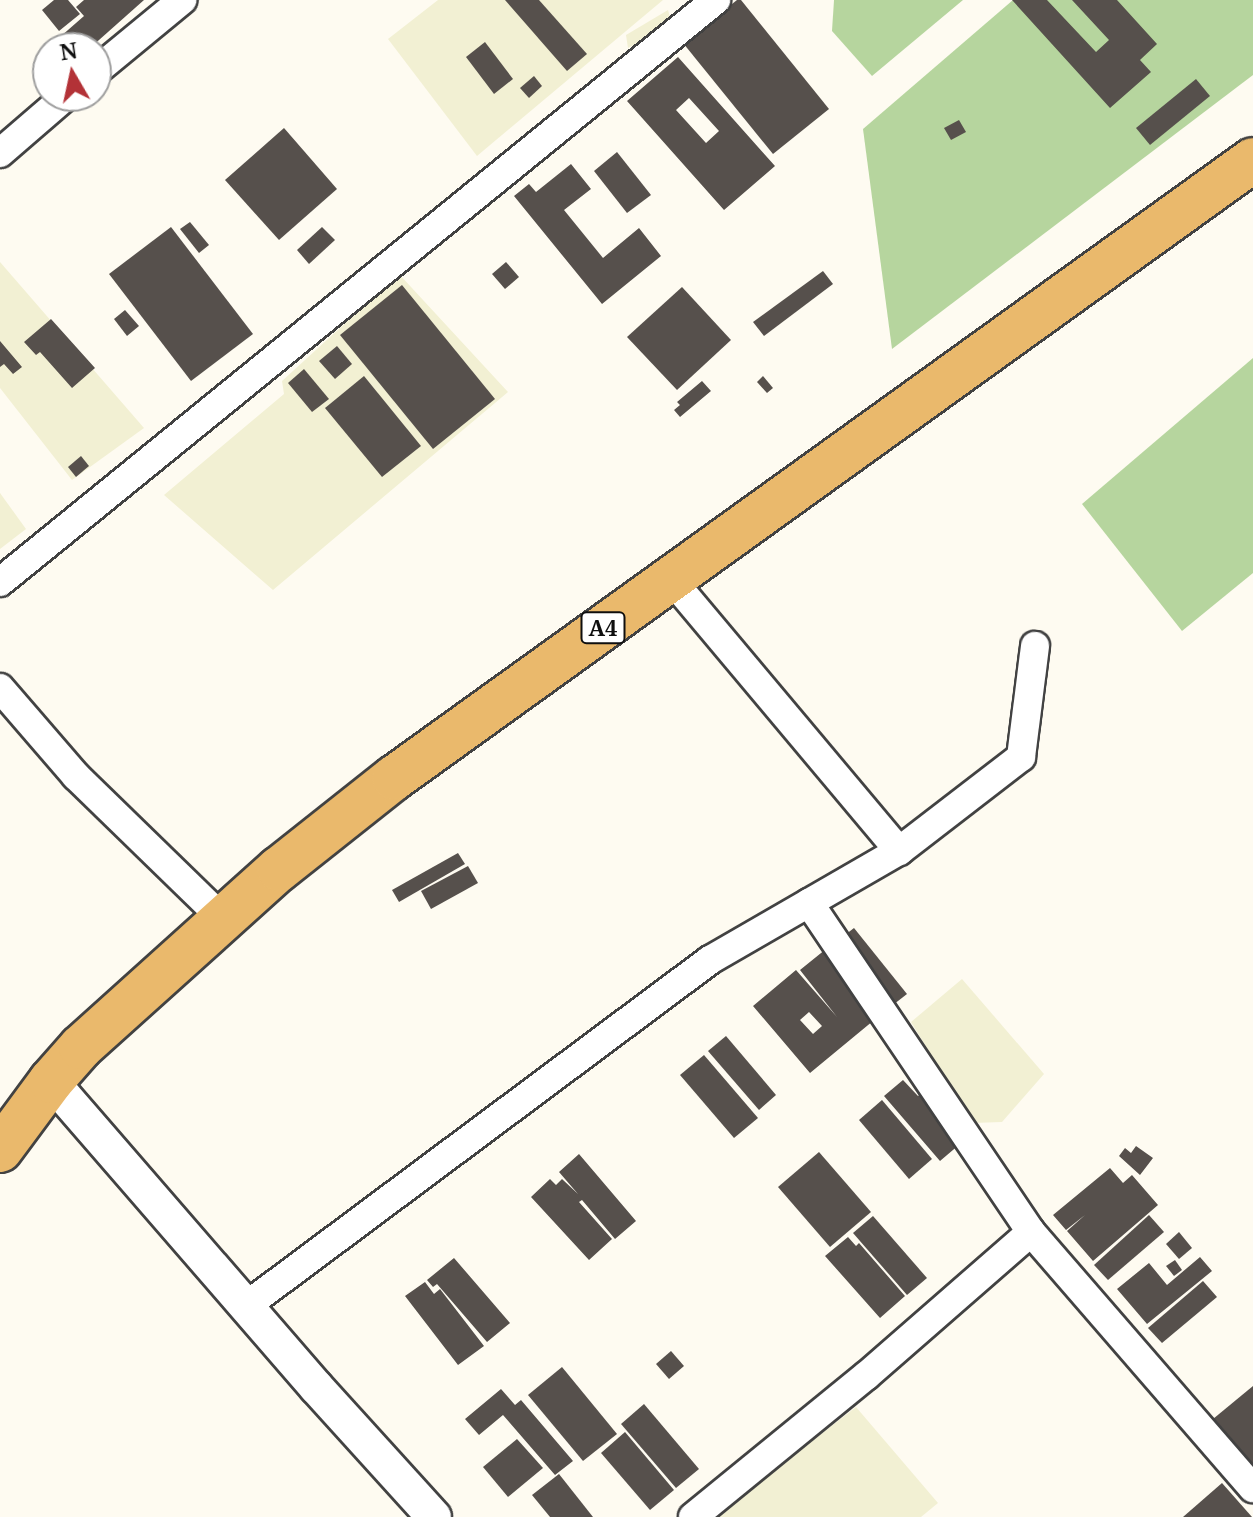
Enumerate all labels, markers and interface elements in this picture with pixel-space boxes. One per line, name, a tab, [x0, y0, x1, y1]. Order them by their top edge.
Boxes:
north arrow	[32, 32, 112, 112]
text: N	[58, 34, 79, 66]
road number: A4	[579, 610, 627, 646]

